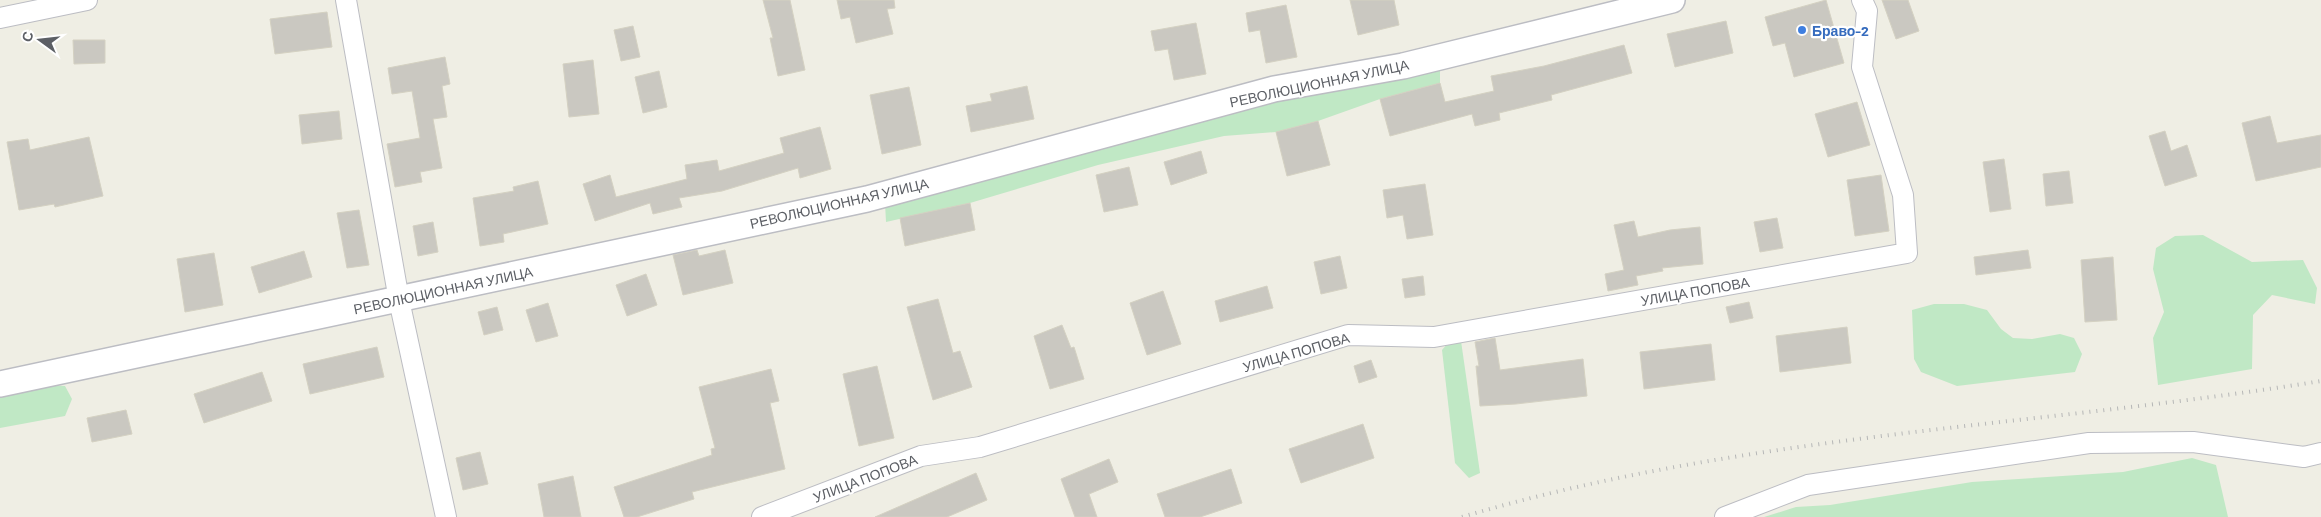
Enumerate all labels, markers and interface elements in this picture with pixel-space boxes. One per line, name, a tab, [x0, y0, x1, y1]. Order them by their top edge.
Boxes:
north arrow	[15, 15, 65, 65]
place label: Браво-2	[1812, 22, 1869, 39]
marker: Браво-2	[1796, 24, 1808, 36]
text: С	[17, 29, 36, 44]
street label: РЕВОЛЮЦИОННАЯ УЛИЦА	[1228, 56, 1411, 110]
street label: РЕВОЛЮЦИОННАЯ УЛИЦА	[748, 174, 931, 232]
street label: РЕВОЛЮЦИОННАЯ УЛИЦА	[352, 263, 535, 317]
street label: УЛИЦА ПОПОВА	[1639, 273, 1751, 309]
street label: УЛИЦА ПОПОВА	[1241, 328, 1352, 375]
street label: УЛИЦА ПОПОВА	[810, 450, 920, 506]

